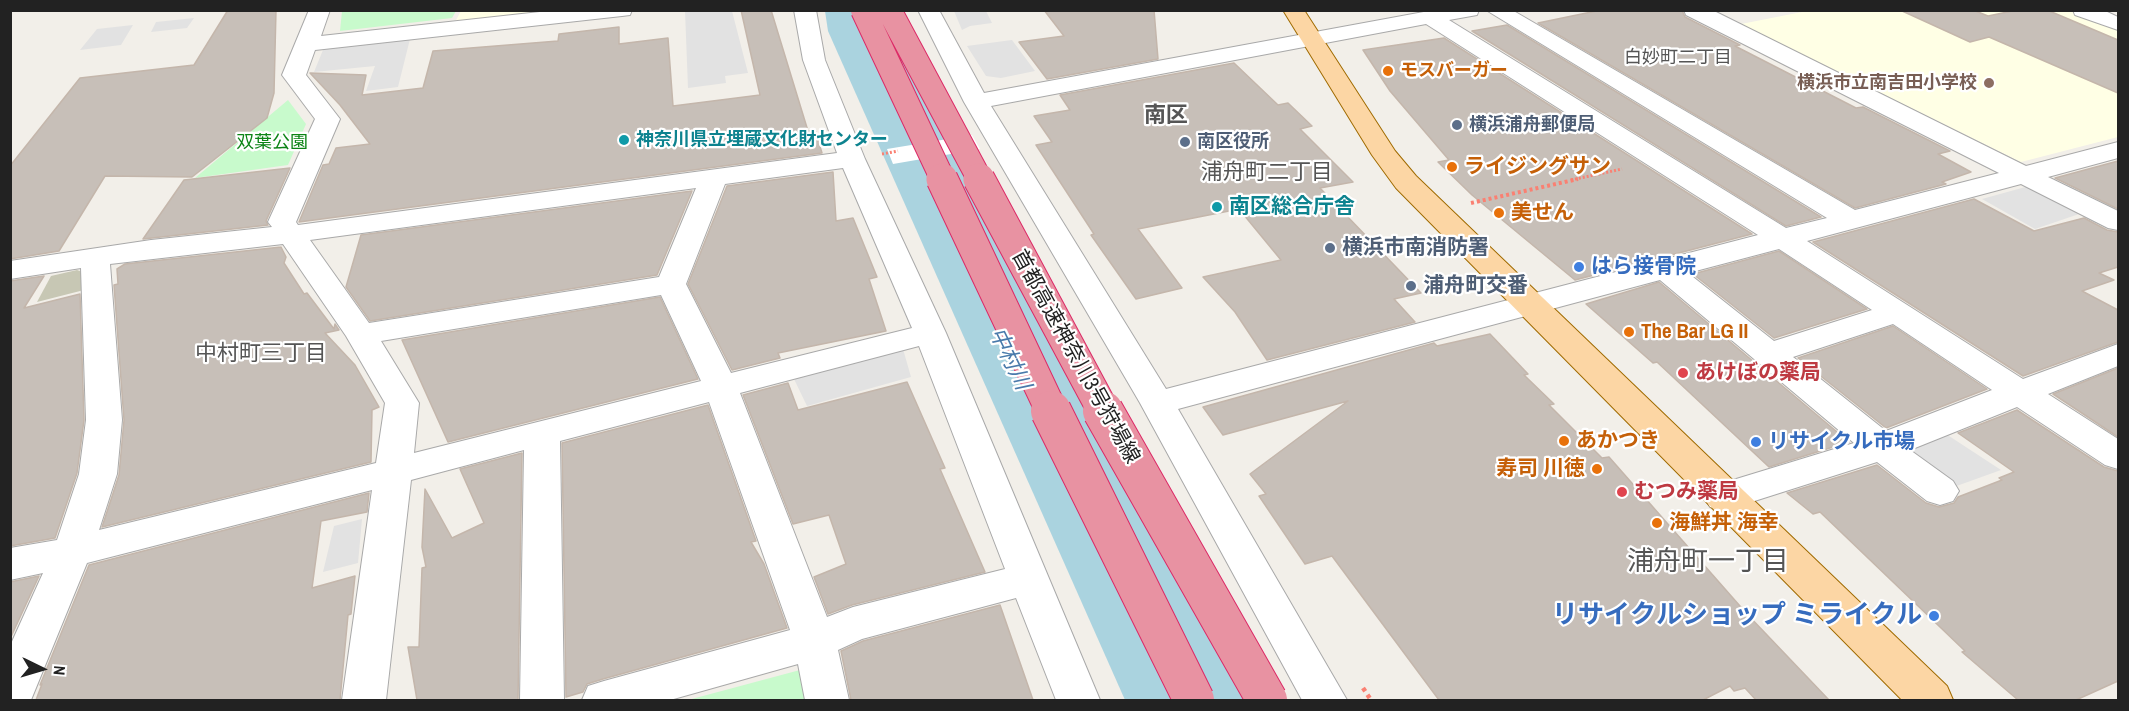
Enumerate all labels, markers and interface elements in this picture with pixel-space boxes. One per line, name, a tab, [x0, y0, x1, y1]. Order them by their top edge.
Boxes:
district label: 白妙町二丁目	[1624, 47, 1732, 69]
place label: モスバーガー	[1400, 60, 1508, 82]
marker: モスバーガー	[1381, 64, 1395, 78]
place label: 横浜市立南吉田小学校	[1797, 72, 1977, 94]
marker: 横浜市立南吉田小学校	[1982, 76, 1996, 90]
district label: 南区	[1144, 103, 1188, 129]
place label: 横浜浦舟郵便局	[1469, 114, 1595, 136]
marker: 横浜浦舟郵便局	[1450, 118, 1464, 132]
place label: 神奈川県立埋蔵文化財センター	[636, 129, 888, 151]
place label: 南区役所	[1197, 131, 1269, 153]
park label: 双葉公園	[236, 132, 308, 154]
marker: 神奈川県立埋蔵文化財センター	[617, 133, 631, 147]
marker: 南区役所	[1178, 135, 1192, 149]
place label: ライジングサン	[1464, 154, 1611, 180]
district label: 浦舟町二丁目	[1201, 160, 1333, 186]
marker: ライジングサン	[1445, 160, 1459, 174]
place label: 南区総合庁舎	[1229, 194, 1355, 220]
marker: 南区総合庁舎	[1210, 200, 1224, 214]
place label: 美せん	[1511, 200, 1574, 226]
marker: 美せん	[1492, 206, 1506, 220]
place label: 横浜市南消防署	[1342, 235, 1489, 261]
marker: 横浜市南消防署	[1323, 241, 1337, 255]
street label: 首都高速神奈川3号狩場線	[1006, 246, 1144, 468]
place label: はら接骨院	[1591, 254, 1696, 280]
marker: はら接骨院	[1572, 260, 1586, 274]
place label: 浦舟町交番	[1423, 273, 1528, 299]
marker: 浦舟町交番	[1404, 279, 1418, 293]
place label: The Bar LG II	[1641, 319, 1748, 345]
water label: 中村川	[983, 324, 1035, 394]
marker: The Bar LG II	[1622, 325, 1636, 339]
district label: 中村町三丁目	[195, 341, 327, 367]
place label: あけぼの薬局	[1695, 360, 1821, 386]
marker: あけぼの薬局	[1676, 366, 1690, 380]
place label: あかつき	[1576, 428, 1660, 454]
place label: リサイクル市場	[1768, 429, 1915, 455]
marker: あかつき	[1557, 434, 1571, 448]
marker: リサイクル市場	[1749, 435, 1763, 449]
place label: 寿司 川徳	[1496, 456, 1585, 482]
marker: 寿司 川徳	[1590, 462, 1604, 476]
place label: むつみ薬局	[1634, 479, 1739, 505]
marker: むつみ薬局	[1615, 485, 1629, 499]
place label: 海鮮丼 海幸	[1669, 510, 1779, 536]
marker: 海鮮丼 海幸	[1650, 516, 1664, 530]
district label: 浦舟町一丁目	[1627, 547, 1789, 579]
place label: リサイクルショップ ミライクル	[1552, 600, 1922, 632]
marker: リサイクルショップ ミライクル	[1927, 609, 1941, 623]
north arrow	[12, 639, 72, 699]
text: N	[49, 665, 71, 676]

